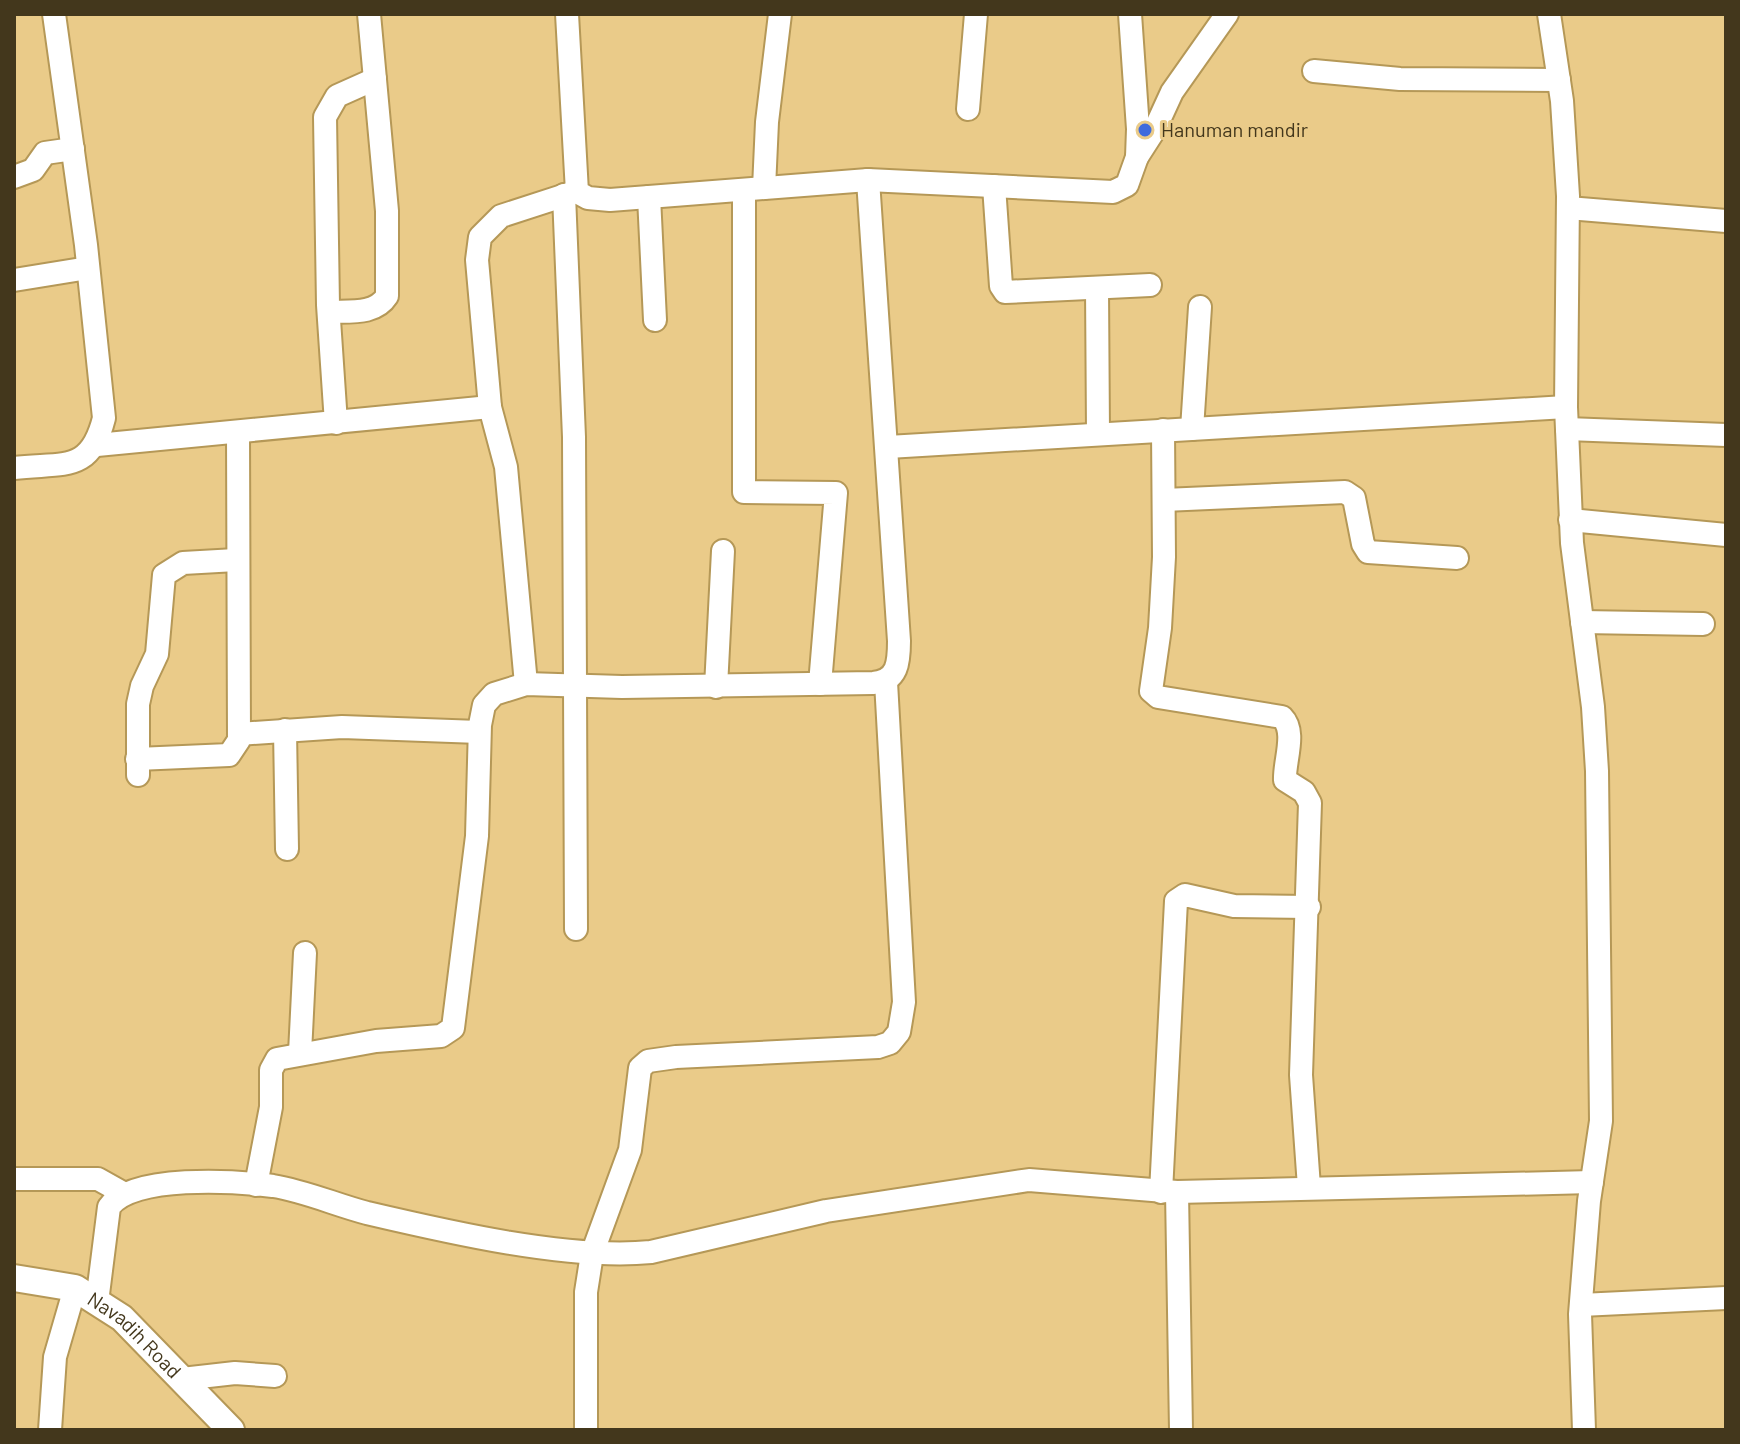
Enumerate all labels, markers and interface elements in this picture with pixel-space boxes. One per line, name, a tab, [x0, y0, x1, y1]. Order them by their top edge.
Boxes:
place label: Hanuman mandir	[1161, 117, 1308, 141]
marker: Hanuman mandir	[1136, 121, 1154, 139]
street label: Navadih Road	[83, 1286, 187, 1383]

